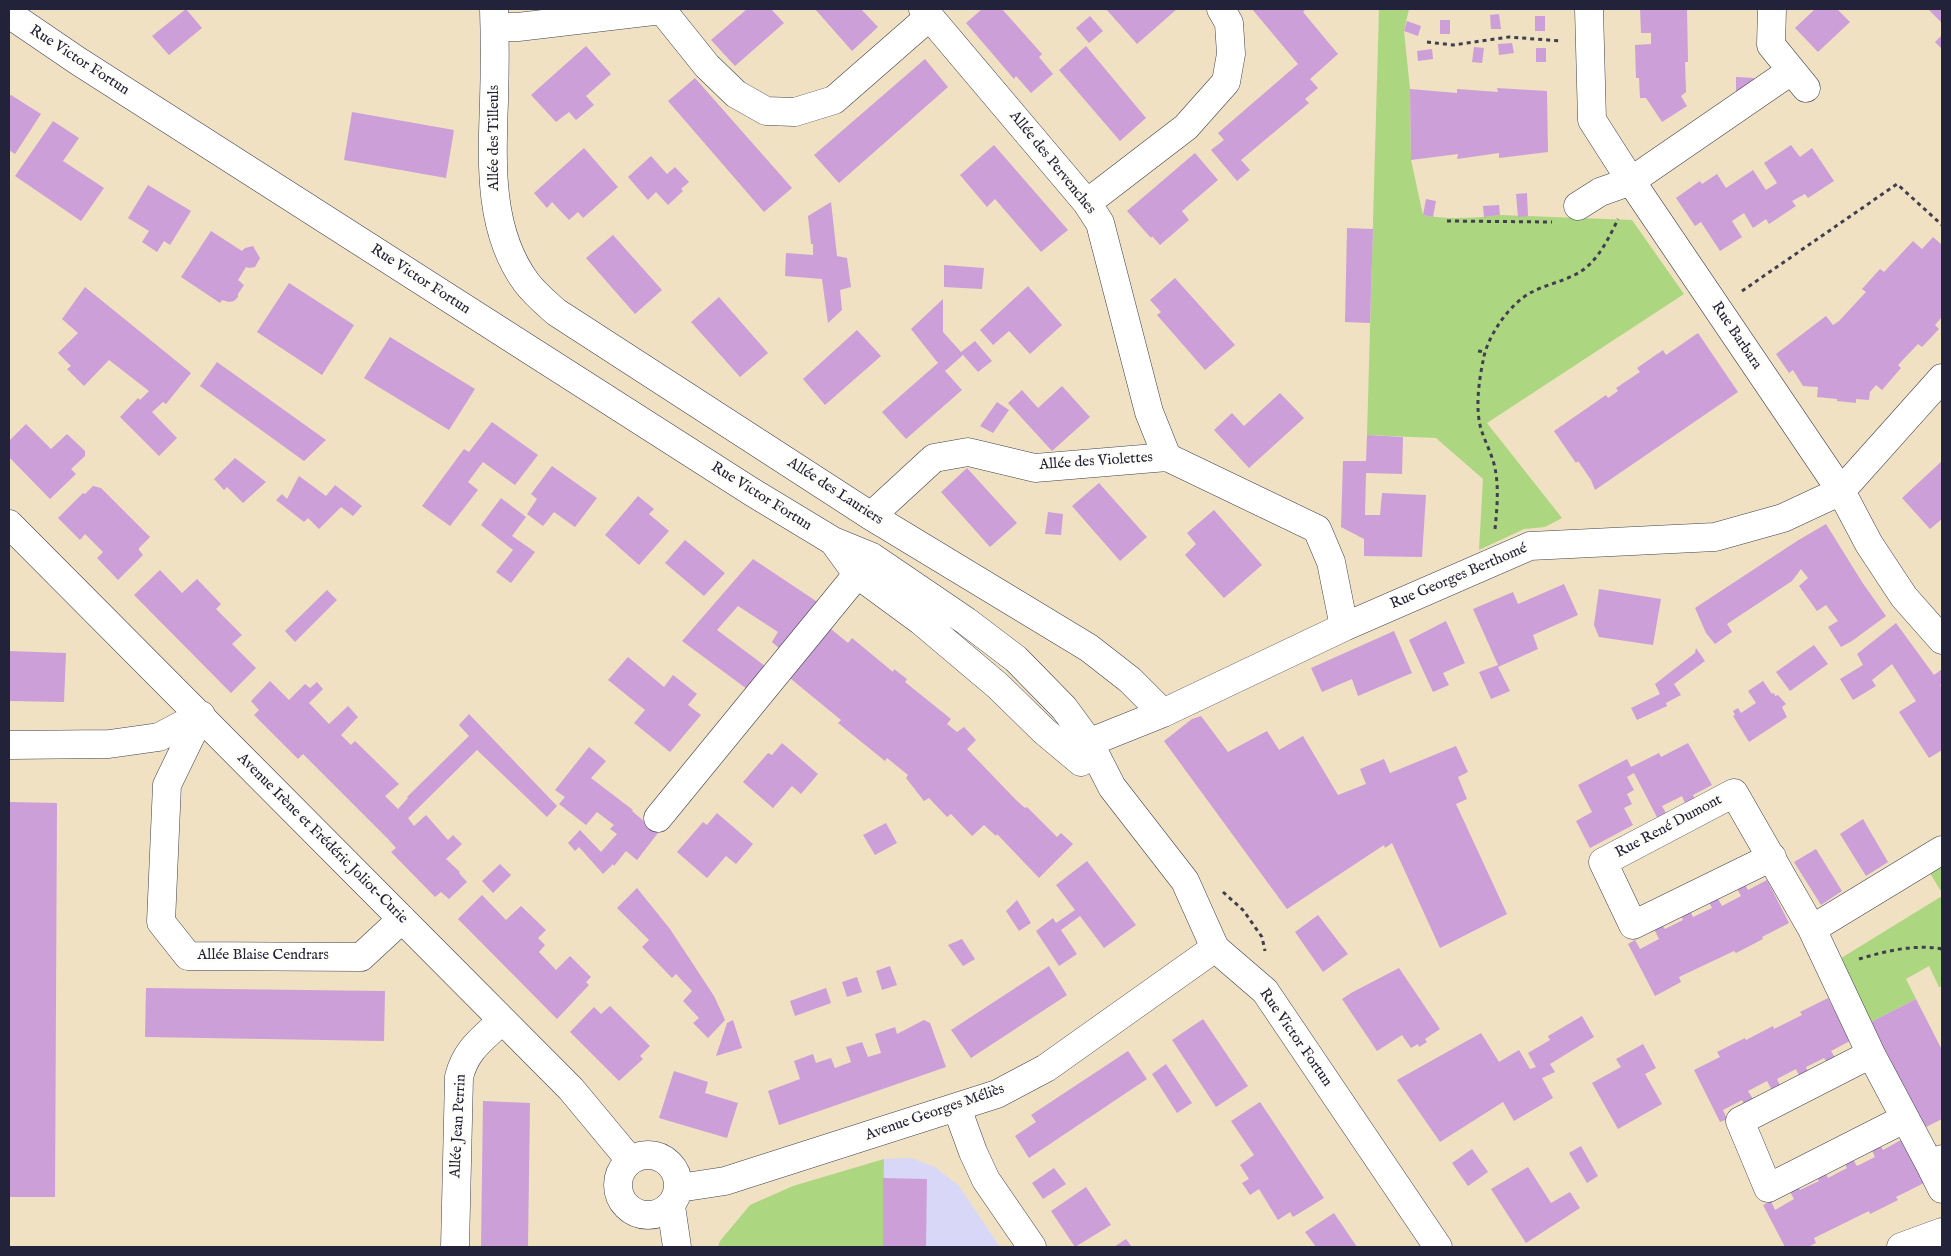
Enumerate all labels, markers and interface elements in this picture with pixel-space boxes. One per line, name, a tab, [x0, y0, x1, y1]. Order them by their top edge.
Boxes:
street label: Rue Victor Fortun	[26, 22, 132, 100]
street label: Allée des Tilleuls	[486, 85, 504, 191]
street label: Allée des Pervenches	[1005, 108, 1099, 218]
street label: Rue Victor Fortun	[367, 241, 473, 319]
street label: Rue Barbara	[1707, 299, 1765, 373]
street label: Allée des Violettes	[1039, 449, 1153, 475]
street label: Allée des Lauriers	[784, 454, 886, 530]
street label: Rue Victor Fortun	[707, 459, 815, 535]
street label: Rue Georges Berthomé	[1388, 540, 1530, 614]
street label: Avenue Irène et Frédéric Joliot-Curie	[233, 750, 411, 928]
street label: Rue René Dumont	[1613, 791, 1725, 863]
street label: Allée Blaise Cendrars	[197, 947, 329, 965]
street label: Rue Victor Fortun	[1255, 986, 1335, 1090]
street label: Allée Jean Perrin	[447, 1074, 471, 1178]
street label: Avenue Georges Méliès	[863, 1081, 1007, 1145]

